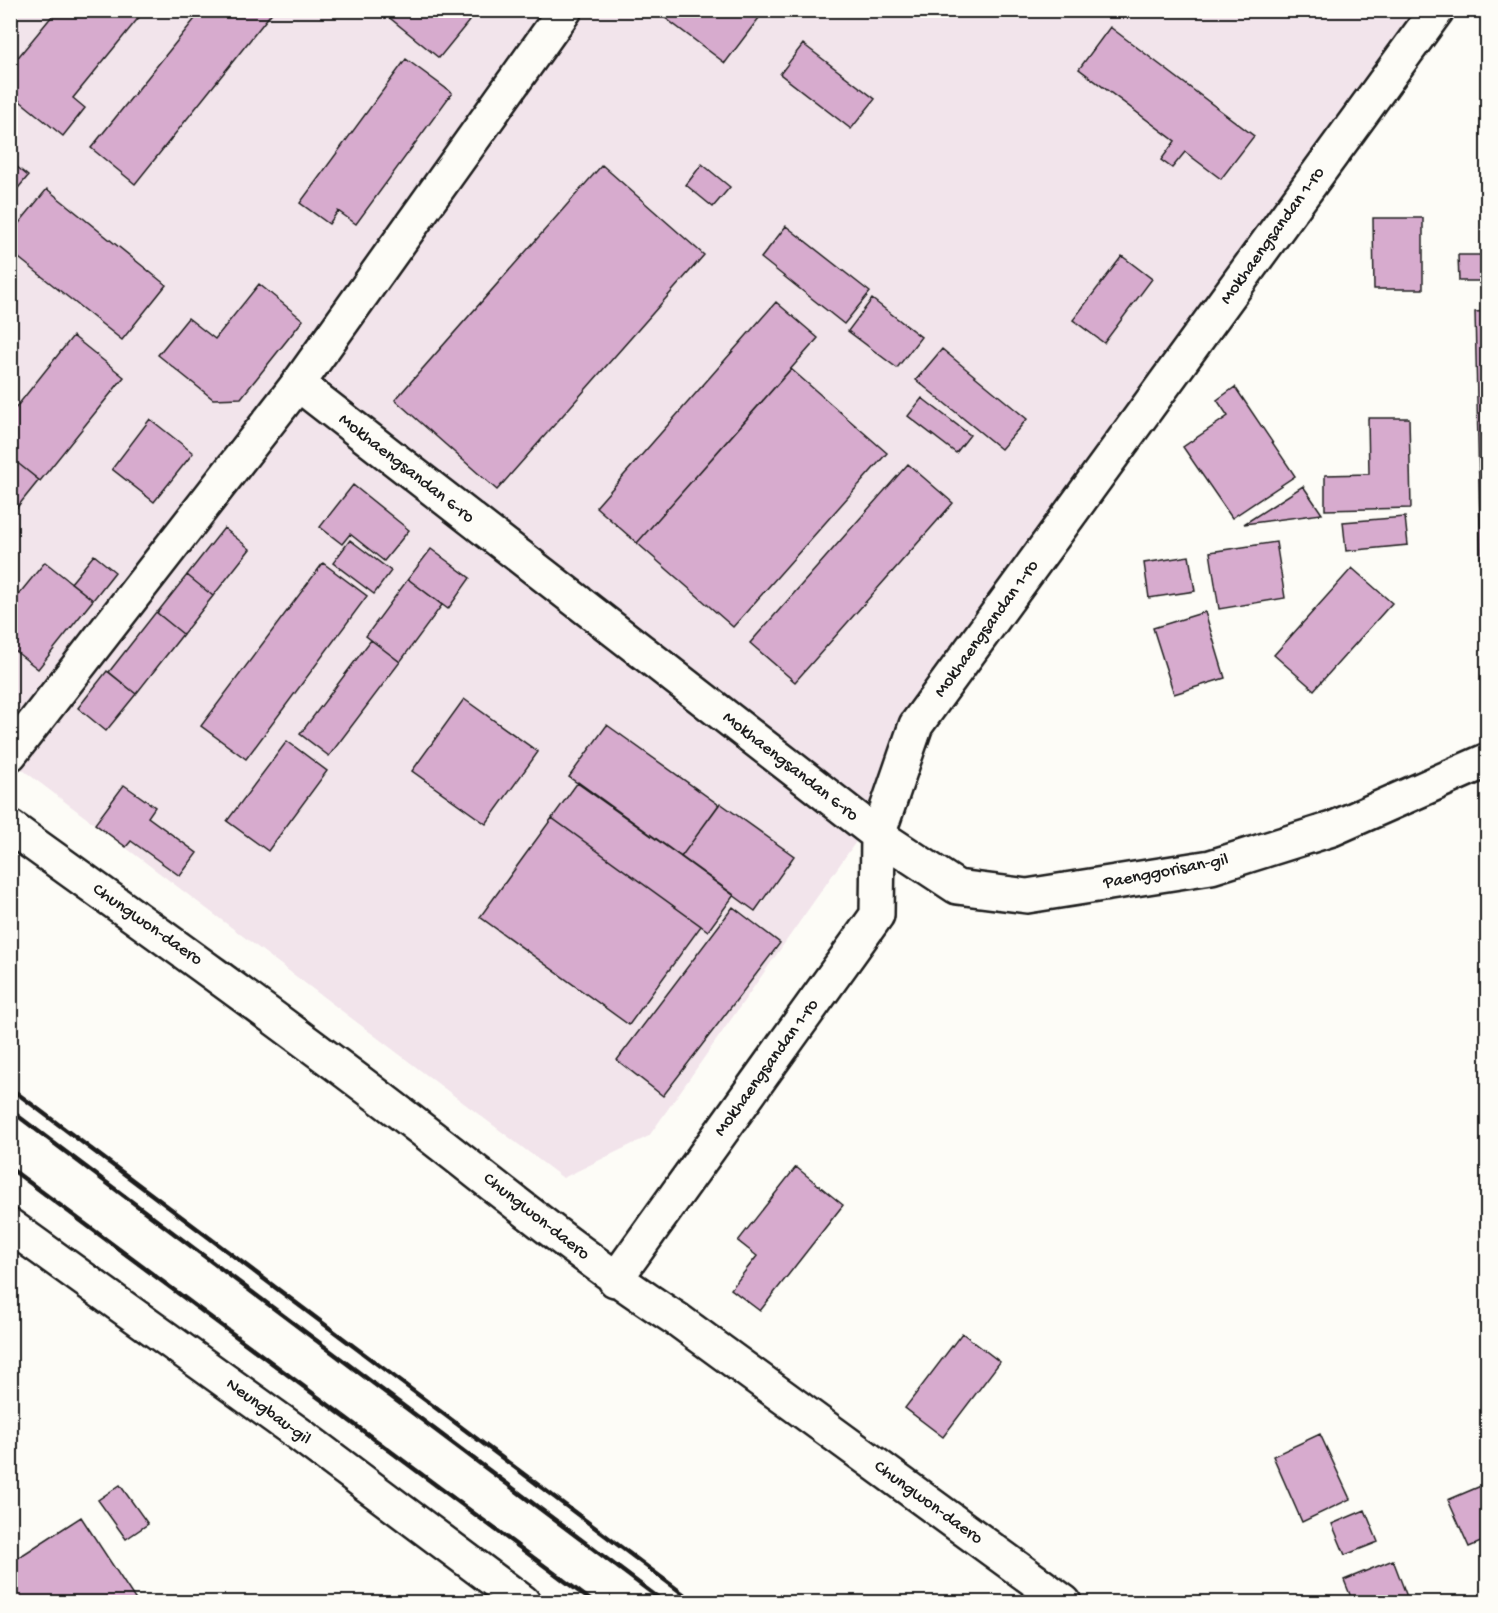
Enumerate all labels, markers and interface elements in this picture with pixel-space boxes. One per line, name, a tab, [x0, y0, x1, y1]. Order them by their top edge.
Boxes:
street label: Mokhaengsandan 1-ro	[1216, 163, 1330, 309]
street label: Mokhaengsandan 6-ro	[334, 409, 478, 529]
street label: Mokhaengsandan 1-ro	[930, 556, 1044, 702]
street label: Mokhaengsandan 6-ro	[718, 707, 862, 827]
street label: Paenggorisan-gil	[1101, 850, 1230, 895]
street label: Chungwon-daero	[88, 879, 206, 971]
street label: Mokhaengsandan 1-ro	[710, 995, 824, 1141]
street label: Chungwon-daero	[478, 1169, 594, 1265]
street label: Neungbau-gil	[221, 1374, 315, 1450]
street label: Chungwon-daero	[869, 1456, 987, 1550]

